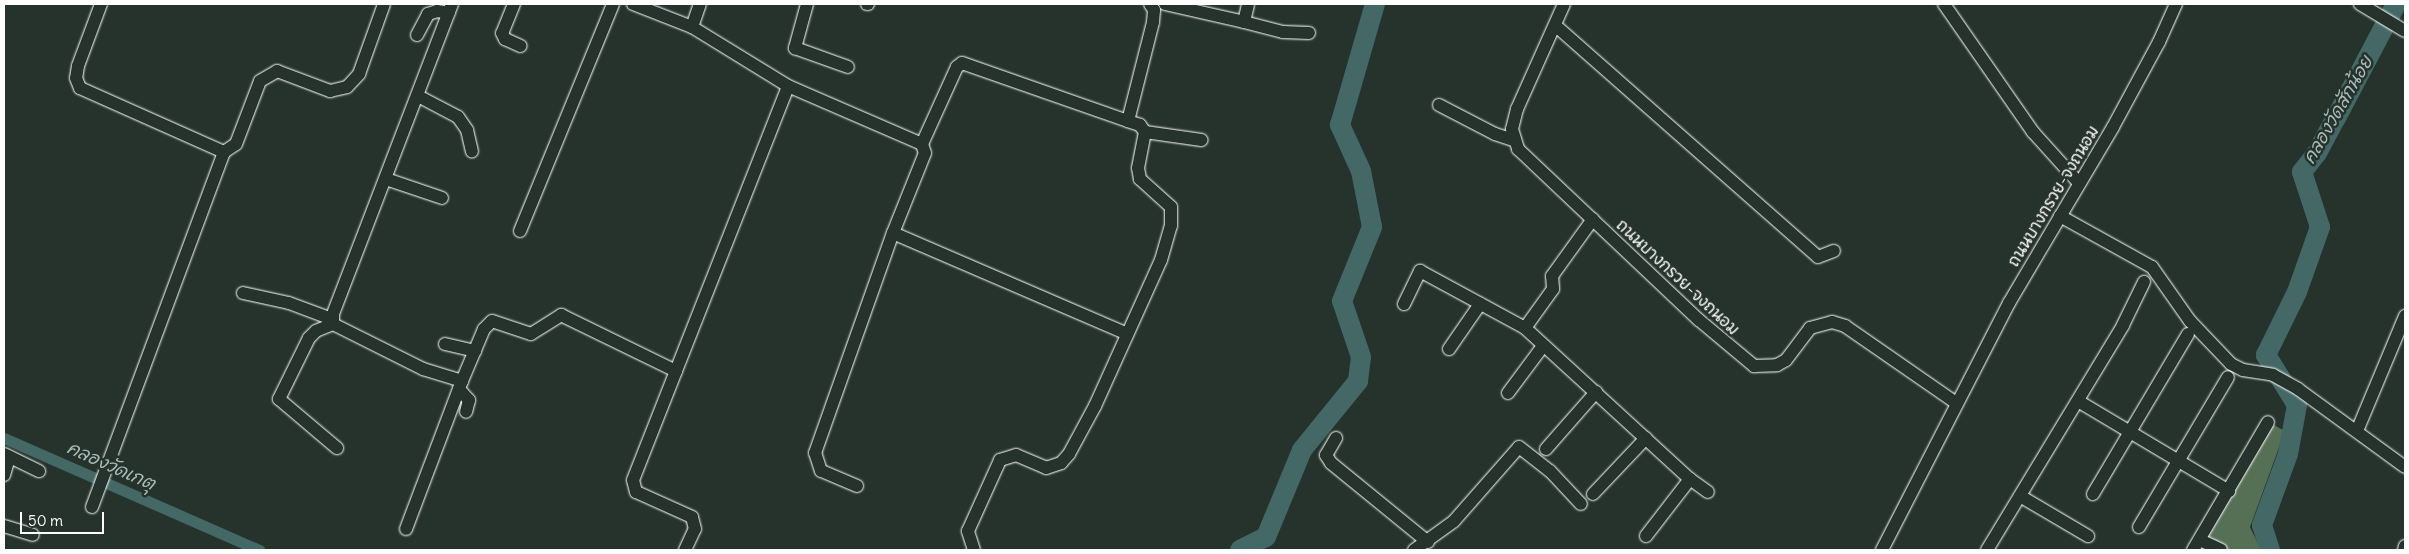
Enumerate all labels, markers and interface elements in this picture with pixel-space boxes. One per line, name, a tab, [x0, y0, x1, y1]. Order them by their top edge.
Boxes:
water label: คลองวัดสักน้อย	[2299, 52, 2377, 168]
street label: ถนนบางกรวย-จงถนอม	[2003, 122, 2103, 270]
street label: ถนนบางกรวย-จงถนอม	[1613, 215, 1743, 339]
water label: คลองวัดเกตุ	[64, 437, 158, 495]
scale bar	[22, 502, 106, 534]
text: 50 m	[28, 511, 63, 530]

